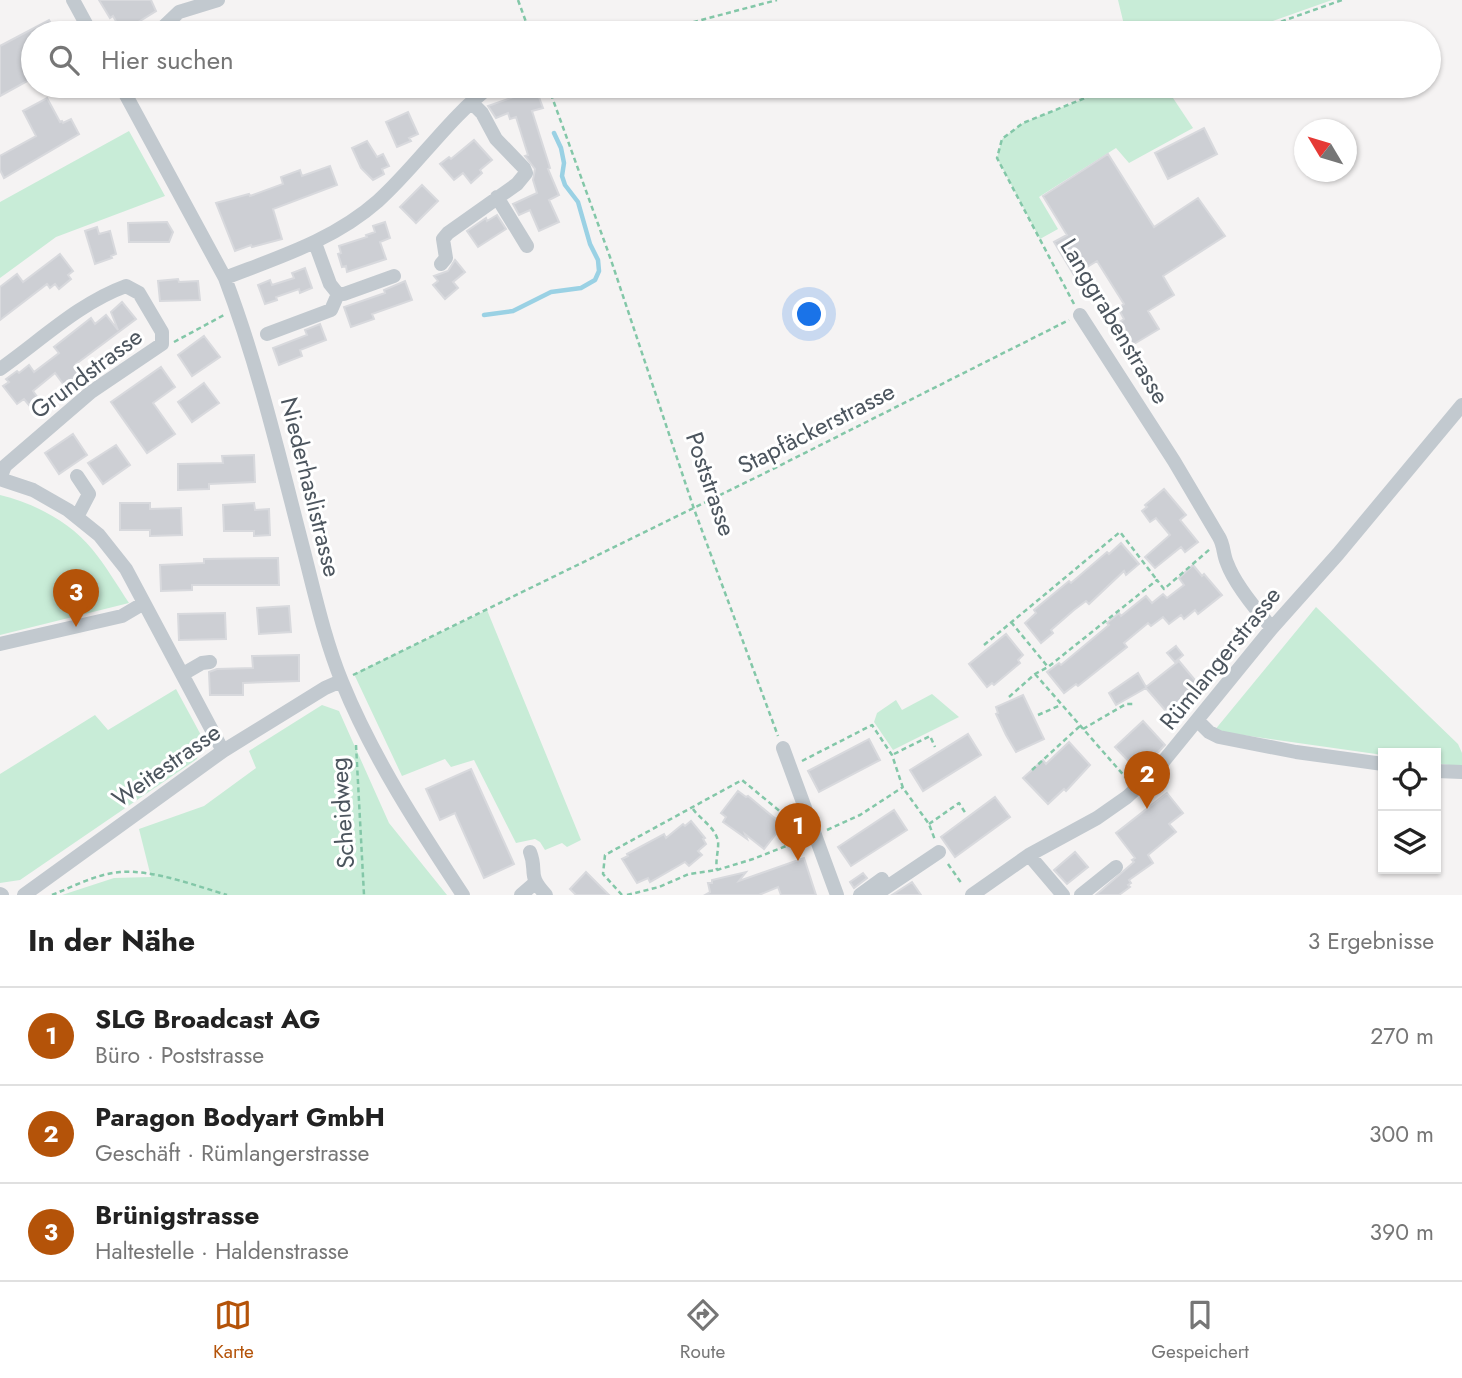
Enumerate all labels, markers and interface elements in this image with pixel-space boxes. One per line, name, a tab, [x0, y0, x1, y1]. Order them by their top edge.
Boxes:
search box	[21, 21, 1441, 98]
icon: search	[45, 41, 83, 79]
text: Hier suchen	[101, 41, 234, 79]
north arrow	[1294, 119, 1357, 182]
street label: Langgrabenstrasse	[1052, 232, 1178, 410]
your location	[792, 297, 826, 331]
street label: Grundstrasse	[23, 319, 149, 427]
street label: Stapfäckerstrasse	[732, 373, 900, 483]
street label: Niederhaslistrasse	[272, 394, 350, 580]
street label: Poststrasse	[677, 427, 745, 541]
pin: 3	[53, 569, 99, 627]
street label: Rümlangerstrasse	[1151, 579, 1289, 737]
street label: Weitestrasse	[105, 715, 227, 815]
map controls	[1378, 748, 1441, 874]
button: locate	[1378, 748, 1441, 811]
pin: 2	[1124, 751, 1170, 809]
street label: Scheidweg	[321, 756, 363, 870]
pin: 1	[775, 803, 821, 861]
button: layers	[1378, 811, 1441, 874]
text: In der Nähe	[28, 919, 195, 962]
text: 3 Ergebnisse	[1308, 924, 1434, 958]
text: SLG Broadcast AG	[95, 1000, 320, 1038]
text: 1	[45, 1019, 57, 1053]
text: 270 m	[1370, 1019, 1434, 1053]
text: Büro · Poststrasse	[95, 1038, 264, 1072]
text: Paragon Bodyart GmbH	[95, 1098, 385, 1136]
text: 2	[43, 1117, 59, 1151]
text: 300 m	[1369, 1117, 1434, 1151]
text: Geschäft · Rümlangerstrasse	[95, 1136, 369, 1170]
text: Brünigstrasse	[95, 1196, 259, 1234]
text: 3	[44, 1215, 58, 1249]
text: 390 m	[1370, 1215, 1434, 1249]
text: Haltestelle · Haldenstrasse	[95, 1234, 349, 1268]
tab: Karte	[213, 1296, 254, 1365]
tab: Route	[680, 1296, 725, 1365]
tab: Gespeichert	[1151, 1296, 1249, 1365]

